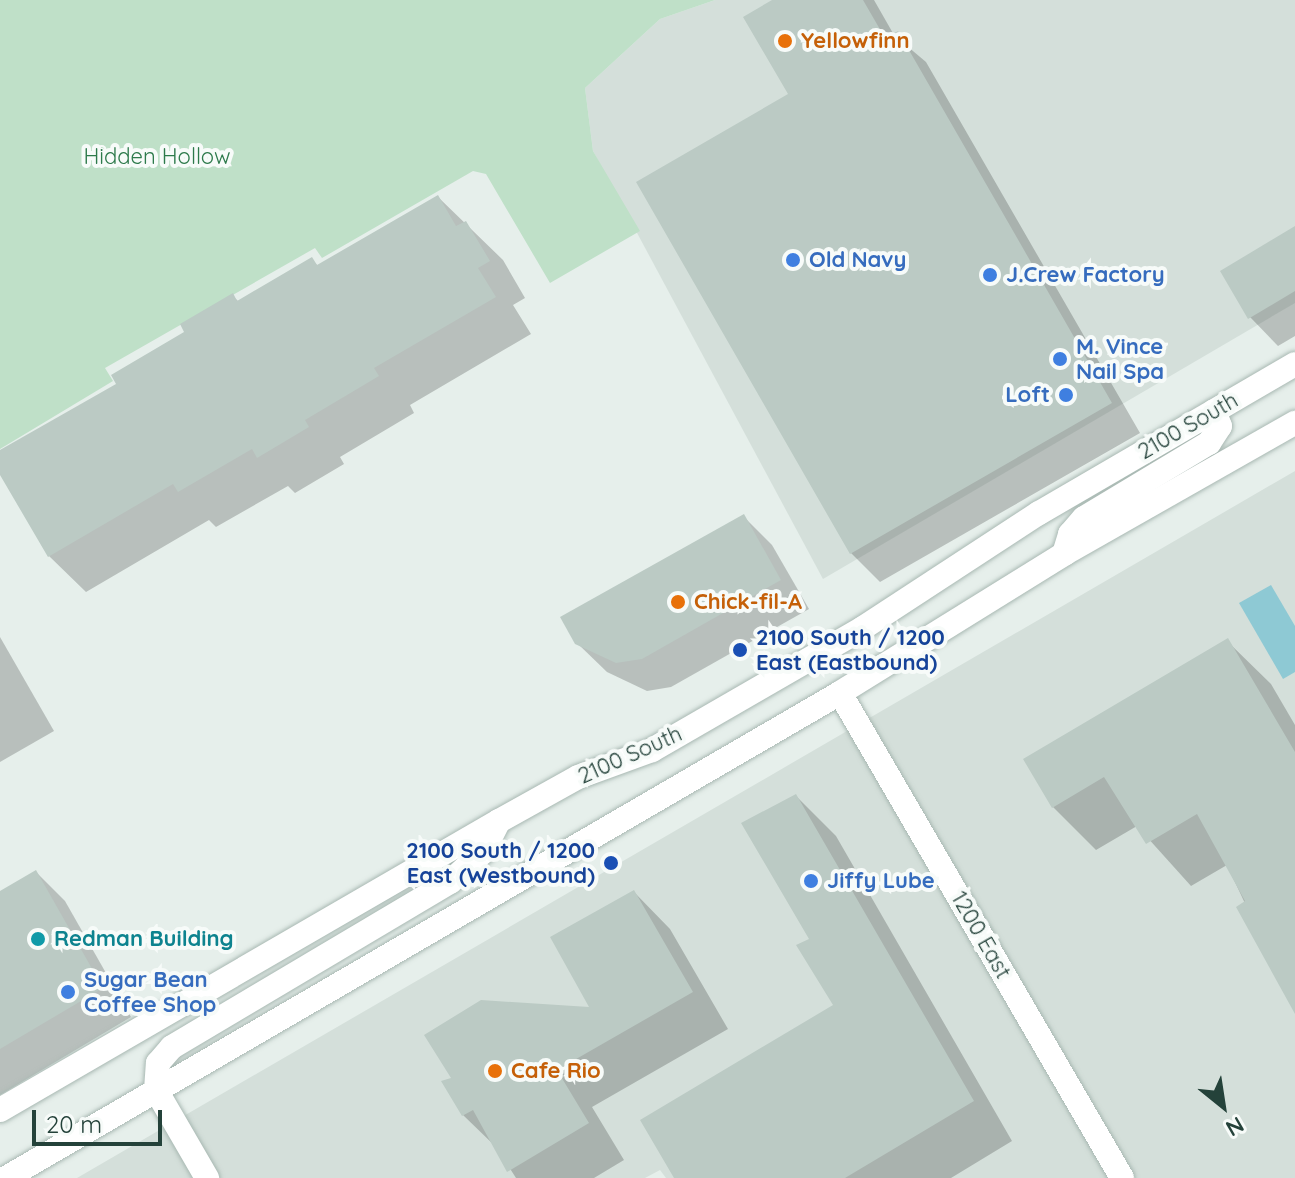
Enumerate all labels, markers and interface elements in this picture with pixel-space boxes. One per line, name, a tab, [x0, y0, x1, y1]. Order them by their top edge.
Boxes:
place label: Yellowfinn	[801, 28, 910, 54]
marker: Yellowfinn	[776, 32, 794, 50]
park label: Hidden Hollow	[83, 144, 231, 170]
place label: Old Navy	[809, 247, 906, 273]
marker: Old Navy	[784, 251, 802, 269]
place label: J.Crew Factory	[1006, 262, 1165, 288]
marker: J.Crew Factory	[981, 266, 999, 284]
place label: M. Vince Nail Spa	[1076, 333, 1164, 384]
marker: M. Vince Nail Spa	[1051, 350, 1069, 368]
place label: Loft	[1005, 382, 1050, 408]
marker: Loft	[1057, 386, 1075, 404]
street label: 2100 South	[1133, 387, 1243, 465]
place label: Chick-fil-A	[694, 589, 802, 615]
marker: Chick-fil-A	[669, 593, 687, 611]
place label: 2100 South / 1200 East (Eastbound)	[756, 624, 945, 676]
marker: 2100 South / 1200 East (Eastbound)	[731, 641, 749, 659]
street label: 2100 South	[574, 720, 686, 790]
place label: 2100 South / 1200 East (Westbound)	[406, 837, 595, 888]
marker: 2100 South / 1200 East (Westbound)	[602, 854, 620, 872]
place label: Jiffy Lube	[827, 868, 935, 894]
marker: Jiffy Lube	[802, 872, 820, 890]
street label: 1200 East	[946, 887, 1016, 983]
place label: Redman Building	[54, 926, 234, 952]
marker: Redman Building	[29, 930, 47, 948]
place label: Sugar Bean Coffee Shop	[84, 966, 216, 1018]
marker: Sugar Bean Coffee Shop	[59, 983, 77, 1001]
place label: Cafe Rio	[511, 1058, 601, 1084]
marker: Cafe Rio	[486, 1062, 504, 1080]
north arrow	[1183, 1066, 1263, 1146]
scale bar	[36, 1094, 166, 1144]
text: 20 m	[46, 1109, 102, 1139]
text: N	[1221, 1111, 1249, 1143]

